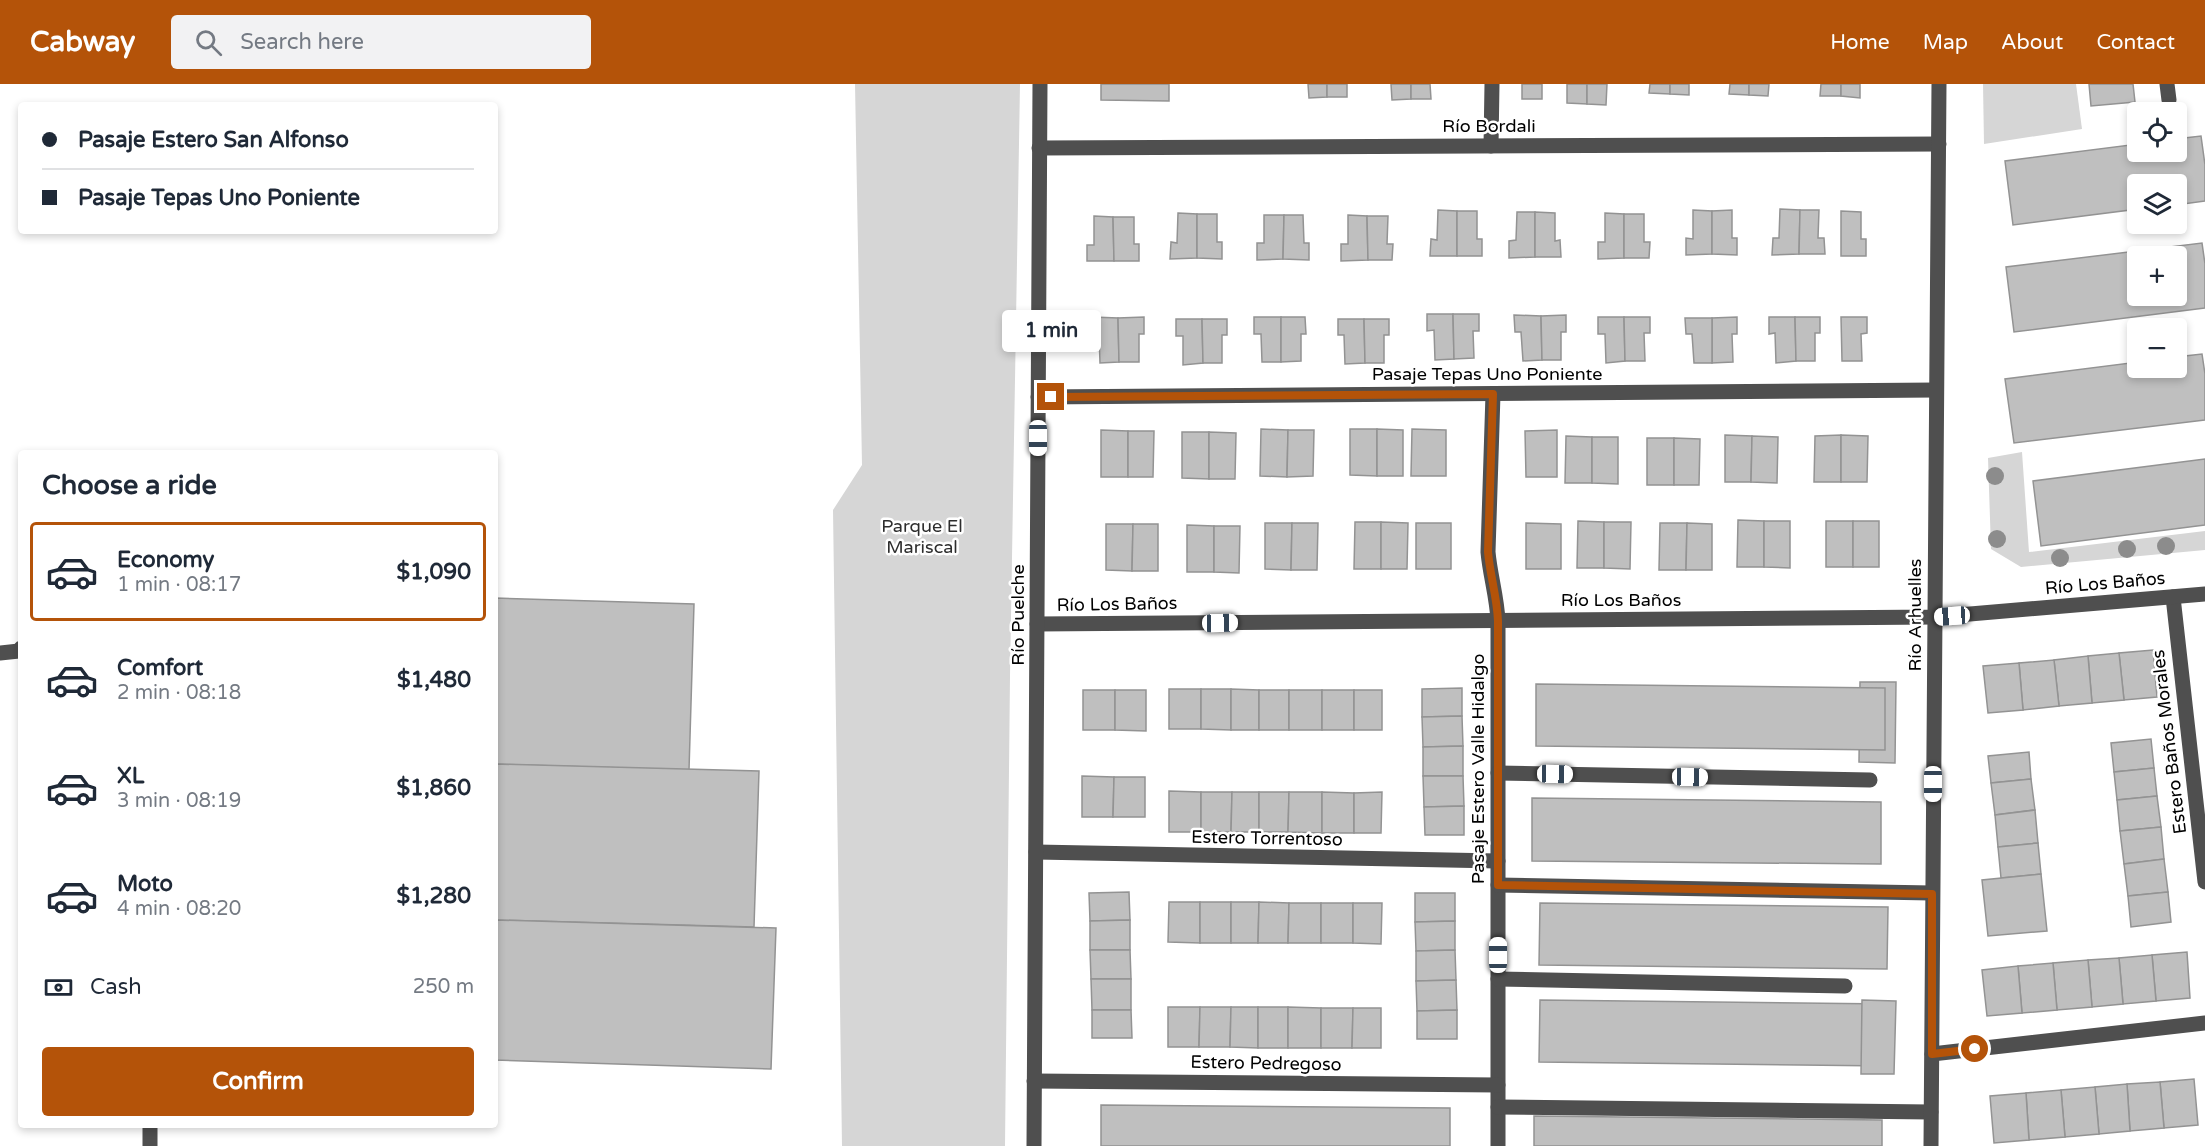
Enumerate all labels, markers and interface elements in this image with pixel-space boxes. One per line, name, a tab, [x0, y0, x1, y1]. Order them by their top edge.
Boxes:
search box	[171, 15, 591, 69]
text: Cabway	[30, 25, 135, 59]
icon: search	[192, 26, 225, 59]
text: Search here	[240, 29, 364, 55]
text: Home	[1830, 30, 1890, 55]
text: Map	[1923, 30, 1968, 55]
text: About	[2001, 30, 2063, 55]
text: Contact	[2096, 30, 2175, 55]
map controls	[2127, 102, 2187, 378]
button: locate	[2127, 102, 2187, 162]
street label: Río Bordali	[1442, 115, 1536, 137]
text: Pasaje Estero San Alfonso	[78, 127, 349, 153]
button: layers	[2127, 174, 2187, 234]
text: Pasaje Tepas Uno Poniente	[78, 185, 360, 211]
button: +	[2127, 246, 2187, 306]
callout: 1 min	[1002, 310, 1100, 352]
button: −	[2127, 318, 2187, 378]
text: 1 min	[1025, 319, 1078, 343]
street label: Pasaje Tepas Uno Poniente	[1372, 363, 1602, 385]
route end	[1037, 383, 1064, 410]
car	[1029, 420, 1047, 456]
text: Choose a ride	[42, 469, 217, 502]
park label: Parque El Mariscal	[881, 515, 963, 558]
icon: car	[45, 545, 99, 599]
text: Economy	[117, 547, 214, 573]
text: $1,090	[396, 559, 471, 585]
street label: Río Arhuelles	[1904, 559, 1926, 671]
street label: Río Puelche	[1007, 564, 1029, 666]
street label: Río Los Baños	[2044, 567, 2166, 599]
text: 1 min · 08:17	[117, 573, 241, 597]
street label: Río Los Baños	[1561, 589, 1681, 611]
street label: Río Los Baños	[1056, 592, 1178, 616]
car	[1933, 606, 1971, 626]
car	[1202, 614, 1238, 632]
street label: Estero Baños Morales	[2147, 649, 2191, 835]
icon: car	[45, 653, 99, 707]
street label: Pasaje Estero Valle Hidalgo	[1467, 654, 1489, 884]
text: Comfort	[117, 655, 203, 681]
text: $1,480	[397, 667, 471, 693]
text: 2 min · 08:18	[117, 681, 241, 705]
icon: car	[45, 761, 99, 815]
text: XL	[117, 763, 144, 789]
car	[1537, 765, 1573, 783]
car	[1924, 766, 1942, 802]
car	[1672, 768, 1708, 786]
text: $1,860	[397, 775, 471, 801]
text: 3 min · 08:19	[117, 789, 241, 813]
street label: Estero Torrentoso	[1191, 826, 1343, 850]
icon: car	[45, 869, 99, 923]
text: Moto	[117, 871, 173, 897]
text: $1,280	[396, 883, 471, 909]
text: 4 min · 08:20	[117, 897, 241, 921]
car	[1489, 937, 1507, 973]
icon: cash	[42, 971, 75, 1004]
text: Cash	[90, 974, 142, 1000]
text: 250 m	[413, 975, 474, 999]
route start	[1961, 1035, 1988, 1062]
button: Confirm	[42, 1047, 474, 1116]
street label: Estero Pedregoso	[1190, 1051, 1342, 1075]

